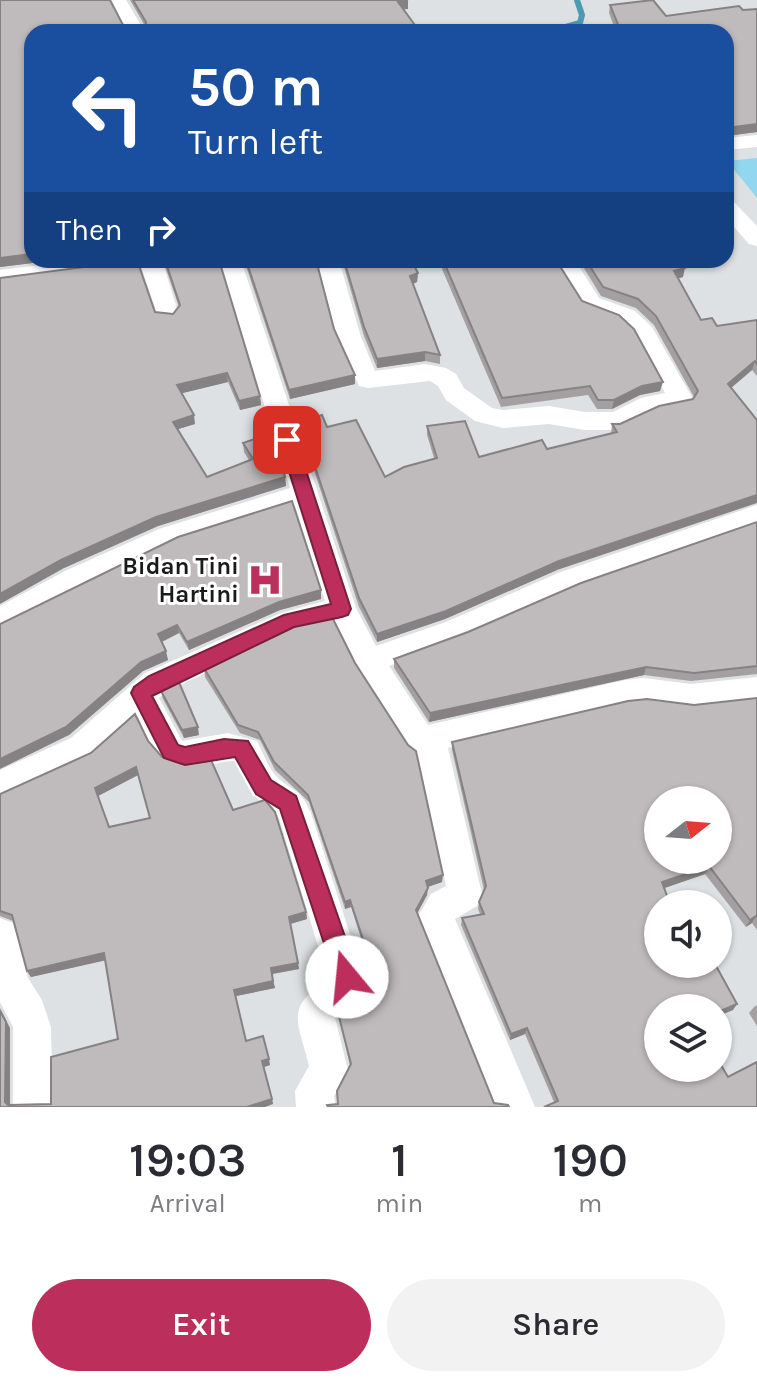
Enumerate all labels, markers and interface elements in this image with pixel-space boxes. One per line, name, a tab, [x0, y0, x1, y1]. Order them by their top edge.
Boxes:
text: 50 m	[188, 54, 323, 119]
icon: left	[56, 56, 160, 160]
text: Turn left	[188, 121, 323, 163]
icon: right	[139, 208, 183, 252]
text: Then	[56, 212, 123, 248]
pin	[253, 406, 321, 474]
icon: arrive	[265, 418, 309, 462]
place label: Bidan Tini Hartini	[122, 552, 239, 608]
hospital icon: Bidan Tini Hartini	[246, 561, 284, 599]
north arrow	[644, 786, 732, 874]
map controls	[644, 786, 732, 1082]
button: sound	[644, 890, 732, 978]
position arrow	[305, 935, 389, 1019]
button: layers	[644, 994, 732, 1082]
text: 19:03	[129, 1132, 246, 1188]
text: 1	[391, 1132, 408, 1188]
text: 190	[552, 1132, 628, 1188]
text: Arrival	[150, 1188, 226, 1219]
text: min	[376, 1188, 423, 1219]
text: m	[578, 1188, 602, 1219]
button: Exit	[32, 1279, 371, 1371]
button: Share	[387, 1279, 725, 1371]

